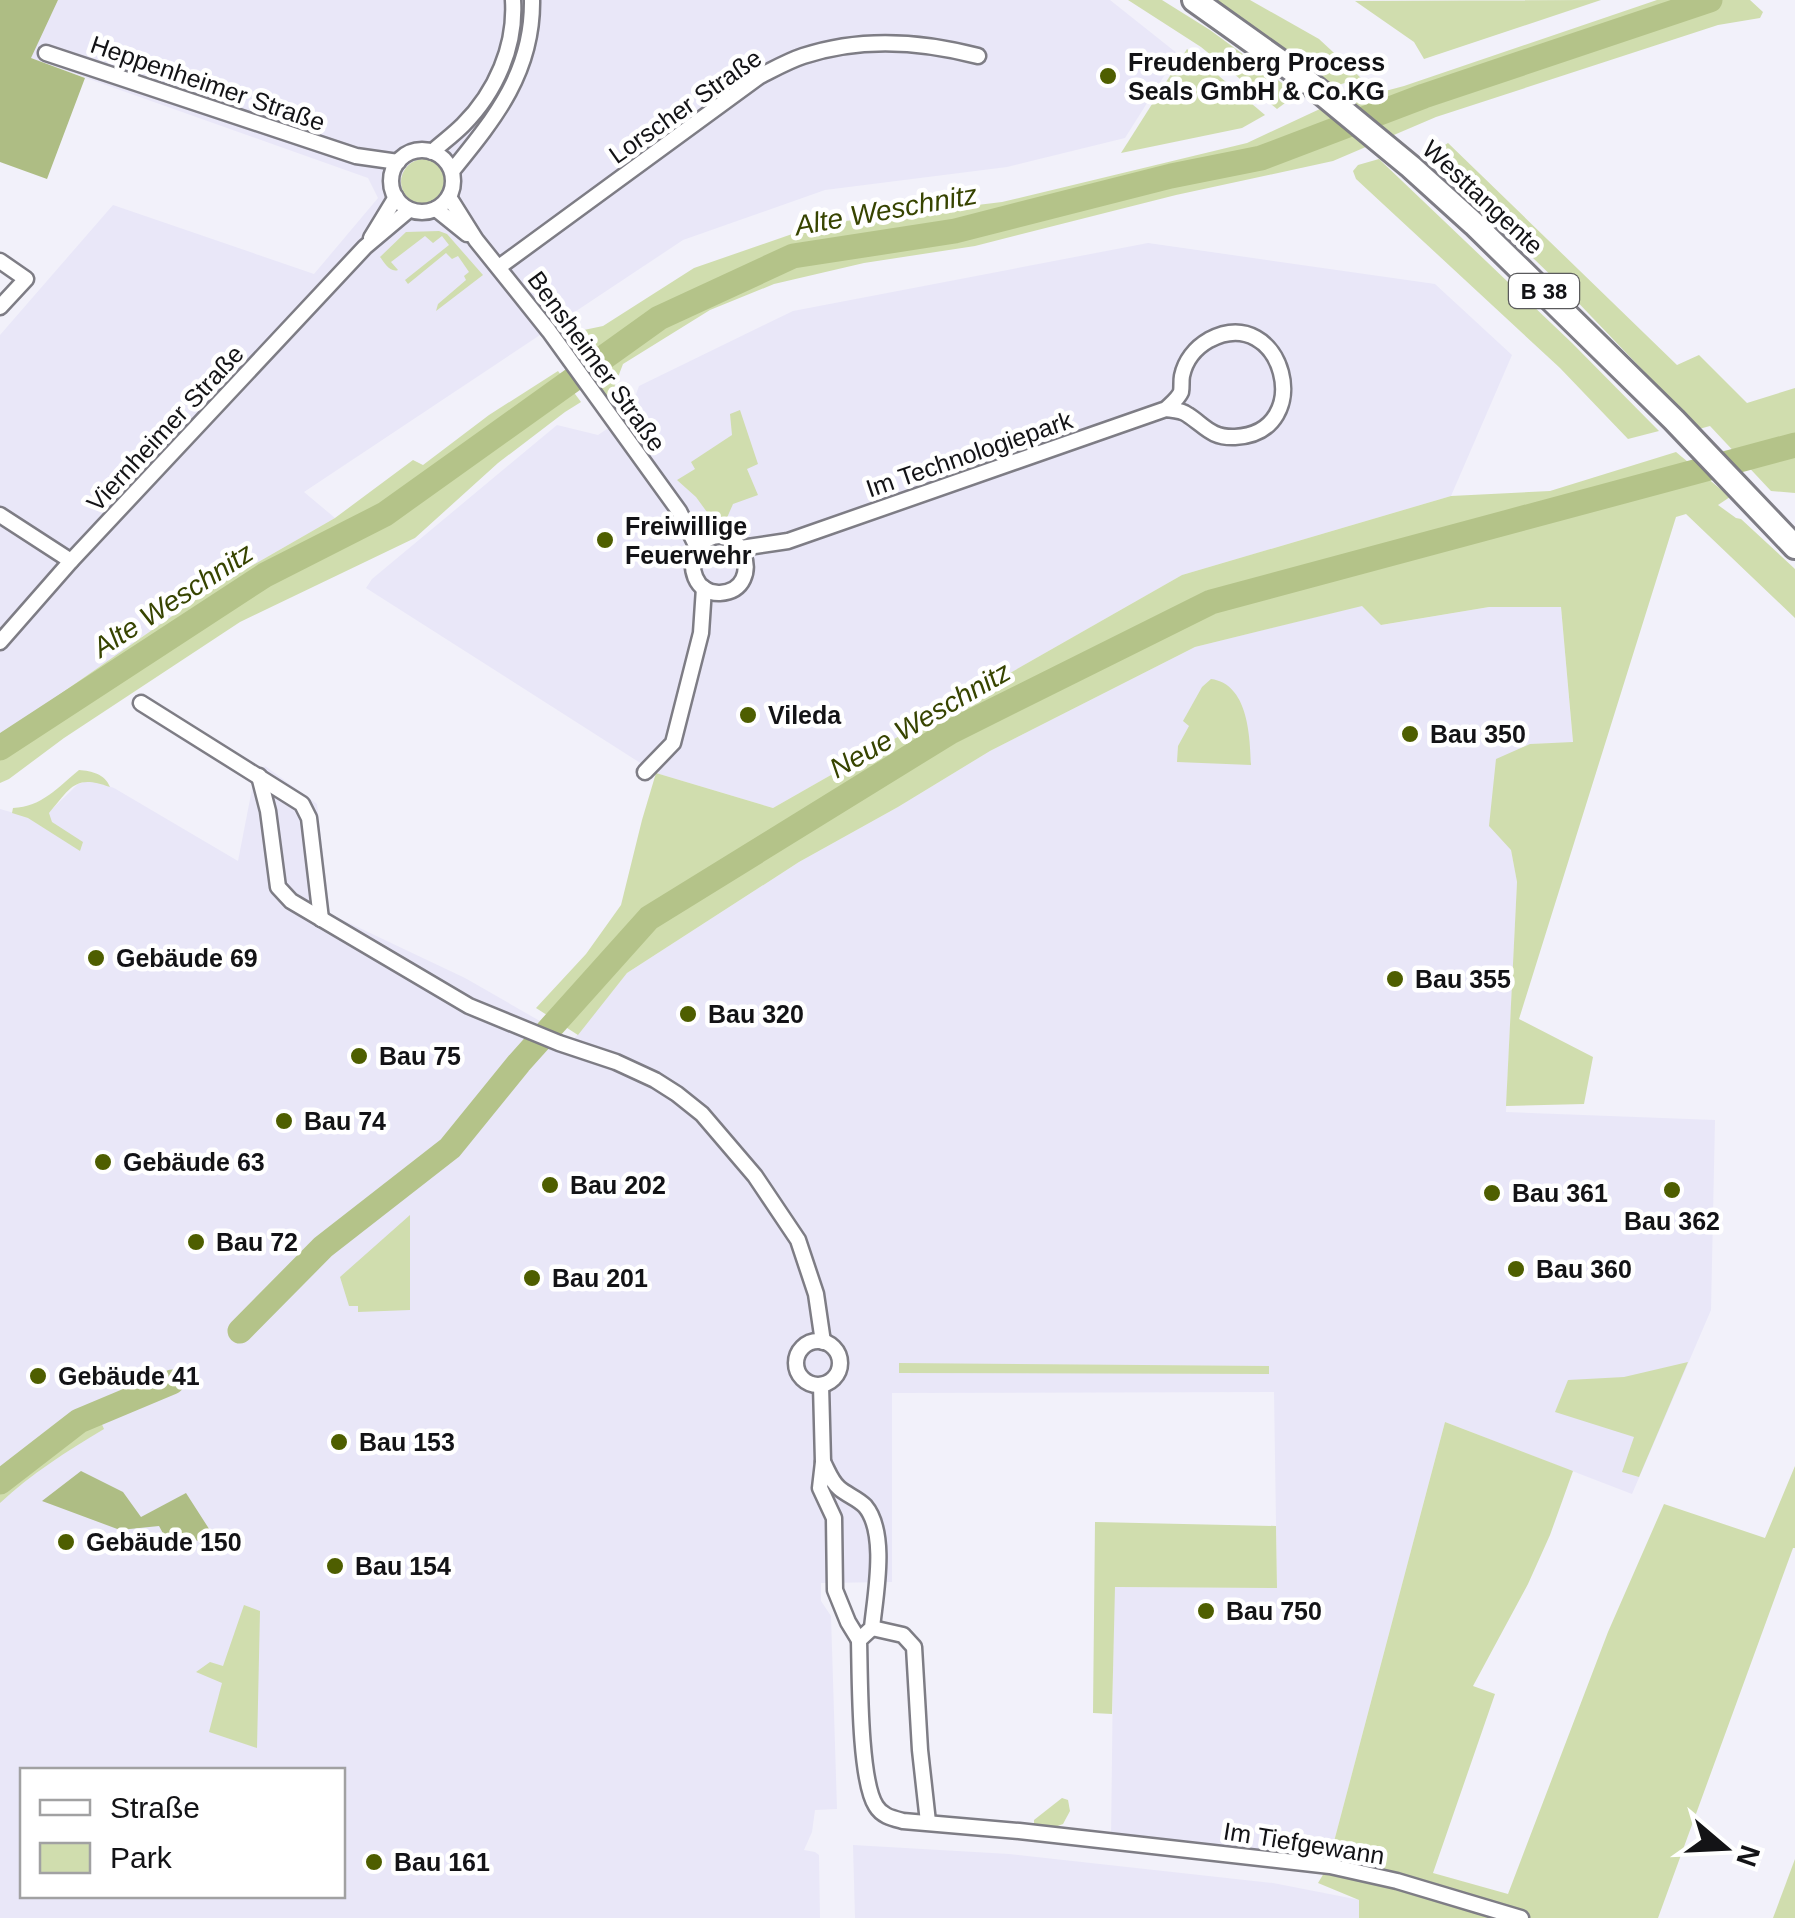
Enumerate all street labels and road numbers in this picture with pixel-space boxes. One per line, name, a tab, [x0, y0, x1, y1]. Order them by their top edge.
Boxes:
street label: Heppenheimer Straße	[87, 30, 329, 136]
street label: Lorscher Straße	[604, 43, 766, 169]
street label: Westtangente	[1417, 134, 1549, 260]
street label: Bensheimer Straße	[522, 266, 672, 456]
road number: B 38	[1509, 274, 1579, 308]
street label: Viernheimer Straße	[81, 339, 249, 517]
street label: Im Technologiepark	[862, 405, 1076, 502]
street label: Im Tiefgewann	[1222, 1816, 1386, 1870]

